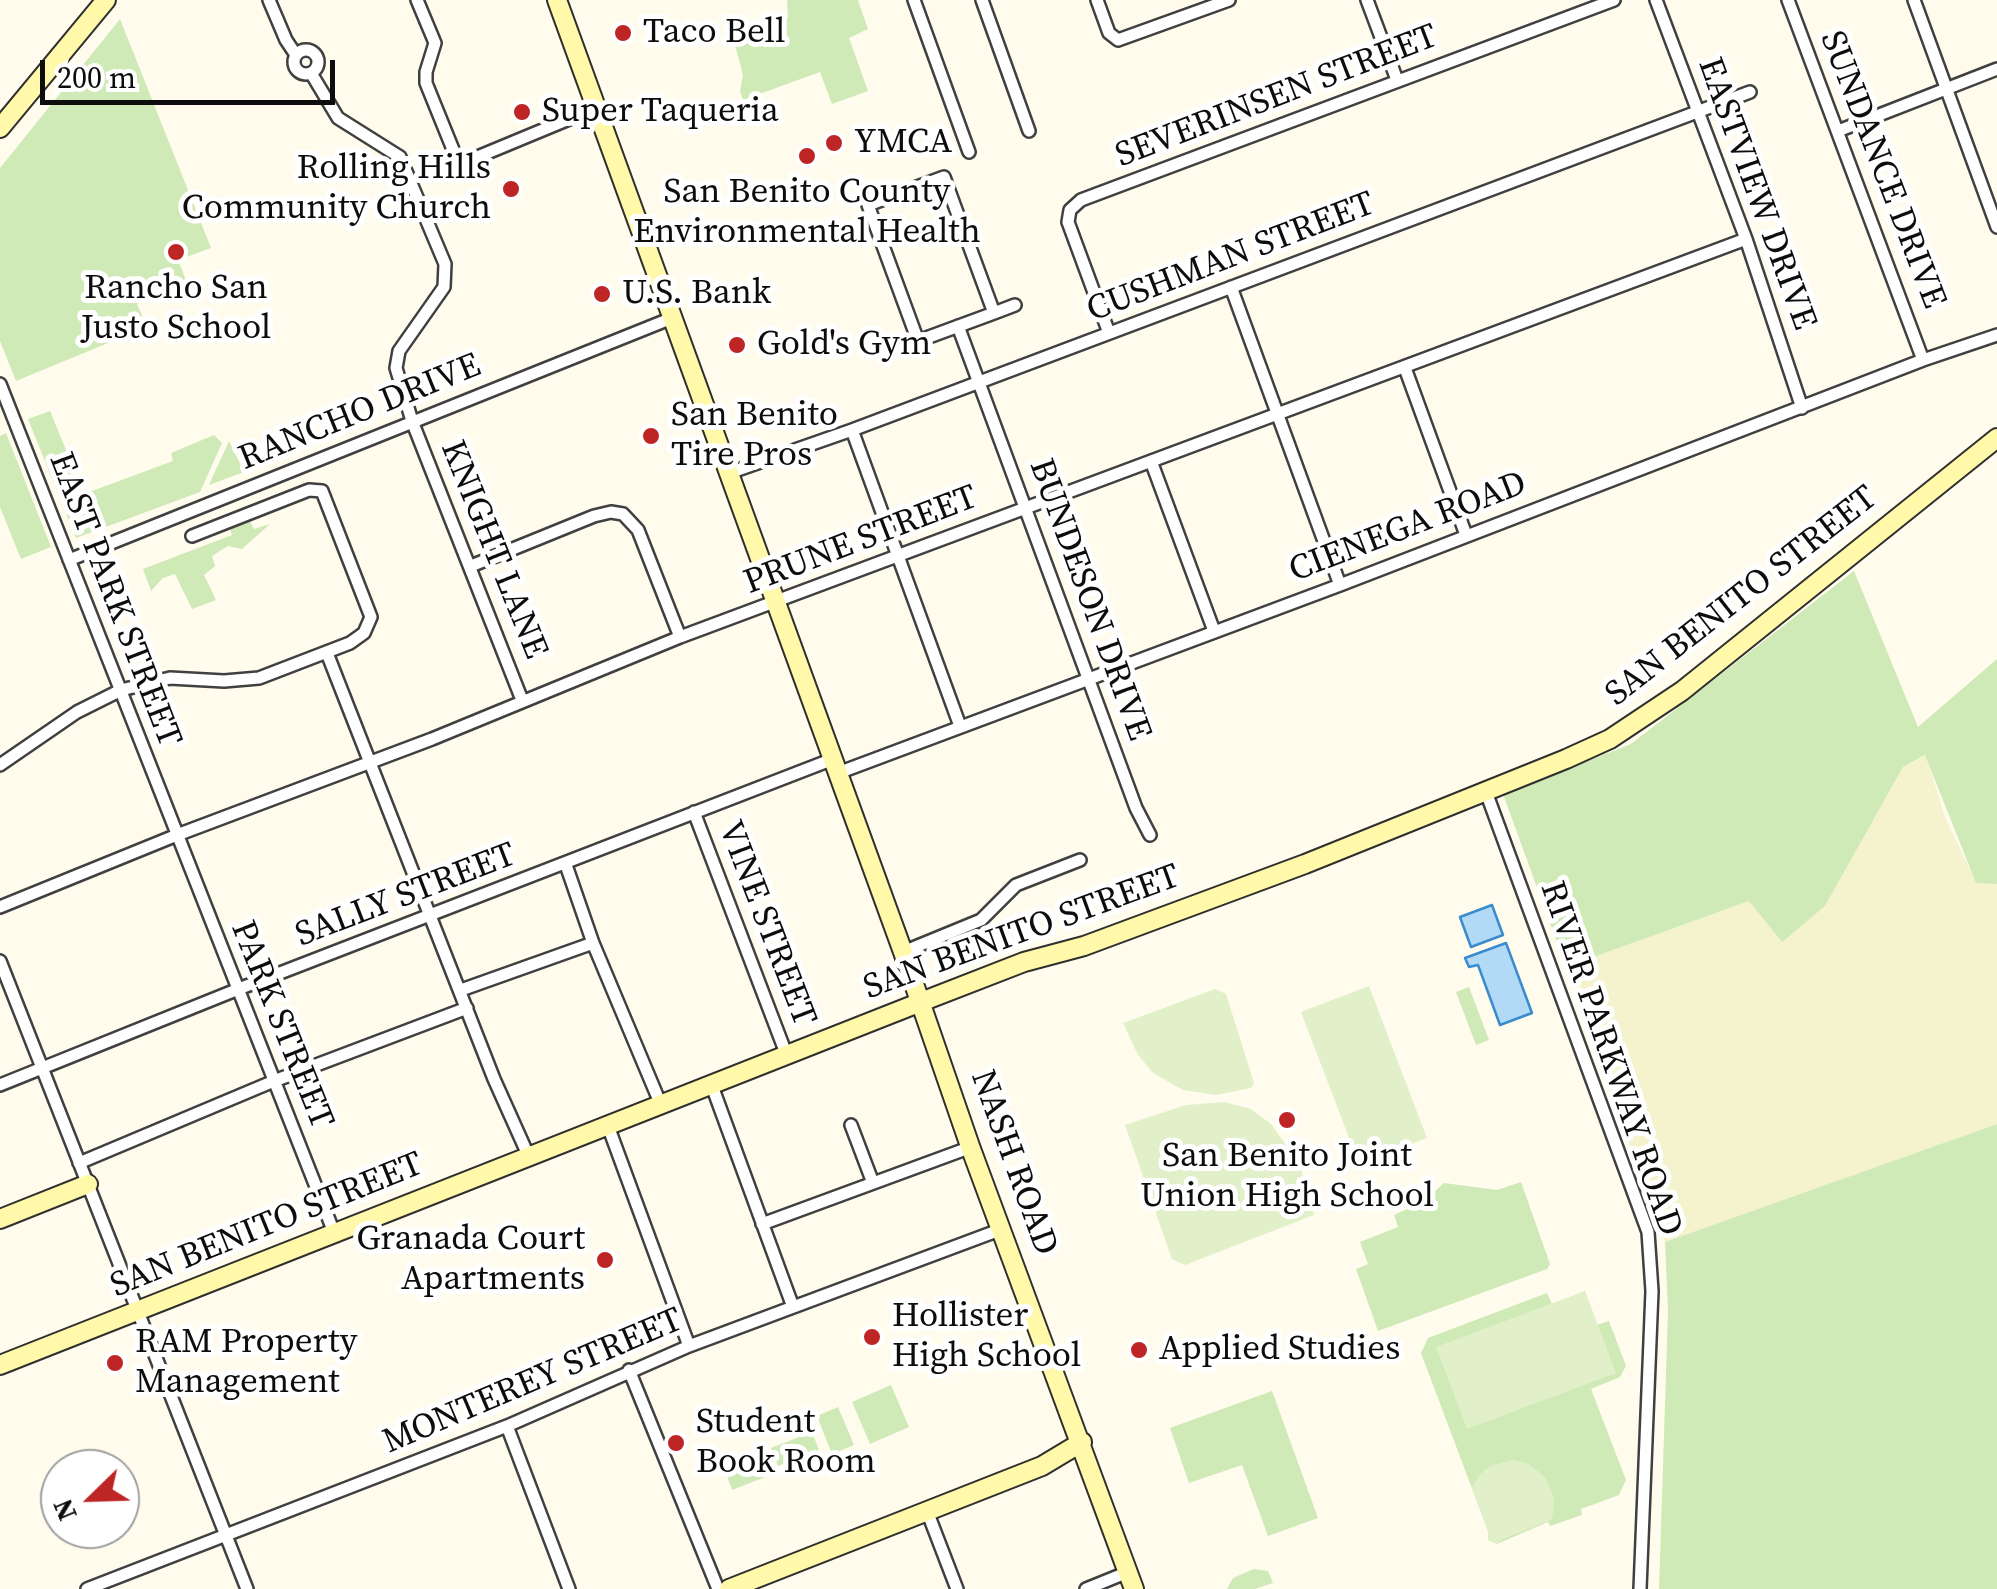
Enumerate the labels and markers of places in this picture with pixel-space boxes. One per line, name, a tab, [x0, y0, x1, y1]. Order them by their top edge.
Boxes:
place label: Taco Bell	[643, 12, 785, 54]
marker: Taco Bell	[612, 22, 634, 44]
place label: Super Taqueria	[542, 91, 779, 133]
marker: Super Taqueria	[511, 101, 533, 123]
place label: YMCA	[854, 122, 952, 164]
marker: YMCA	[823, 132, 845, 154]
marker: San Benito County Environmental Health	[796, 145, 818, 167]
place label: Rolling Hills Community Church	[182, 148, 491, 230]
place label: San Benito County Environmental Health	[633, 172, 981, 254]
marker: Rolling Hills Community Church	[500, 178, 522, 200]
marker: Rancho San Justo School	[165, 241, 187, 263]
place label: Rancho San Justo School	[81, 268, 271, 350]
place label: U.S. Bank	[622, 273, 771, 315]
marker: U.S. Bank	[591, 283, 613, 305]
place label: Gold's Gym	[757, 324, 931, 366]
marker: Gold's Gym	[726, 334, 748, 356]
place label: San Benito Tire Pros	[671, 395, 838, 477]
marker: San Benito Tire Pros	[640, 425, 662, 447]
marker: San Benito Joint Union High School	[1276, 1109, 1298, 1131]
place label: San Benito Joint Union High School	[1140, 1136, 1434, 1218]
place label: Granada Court Apartments	[356, 1219, 585, 1301]
marker: Granada Court Apartments	[594, 1249, 616, 1271]
place label: Hollister High School	[892, 1296, 1081, 1378]
place label: RAM Property Management	[135, 1322, 357, 1404]
marker: Hollister High School	[861, 1326, 883, 1348]
place label: Applied Studies	[1159, 1329, 1400, 1371]
marker: Applied Studies	[1128, 1339, 1150, 1361]
marker: RAM Property Management	[104, 1352, 126, 1374]
place label: Student Book Room	[696, 1402, 876, 1484]
marker: Student Book Room	[665, 1432, 687, 1454]

